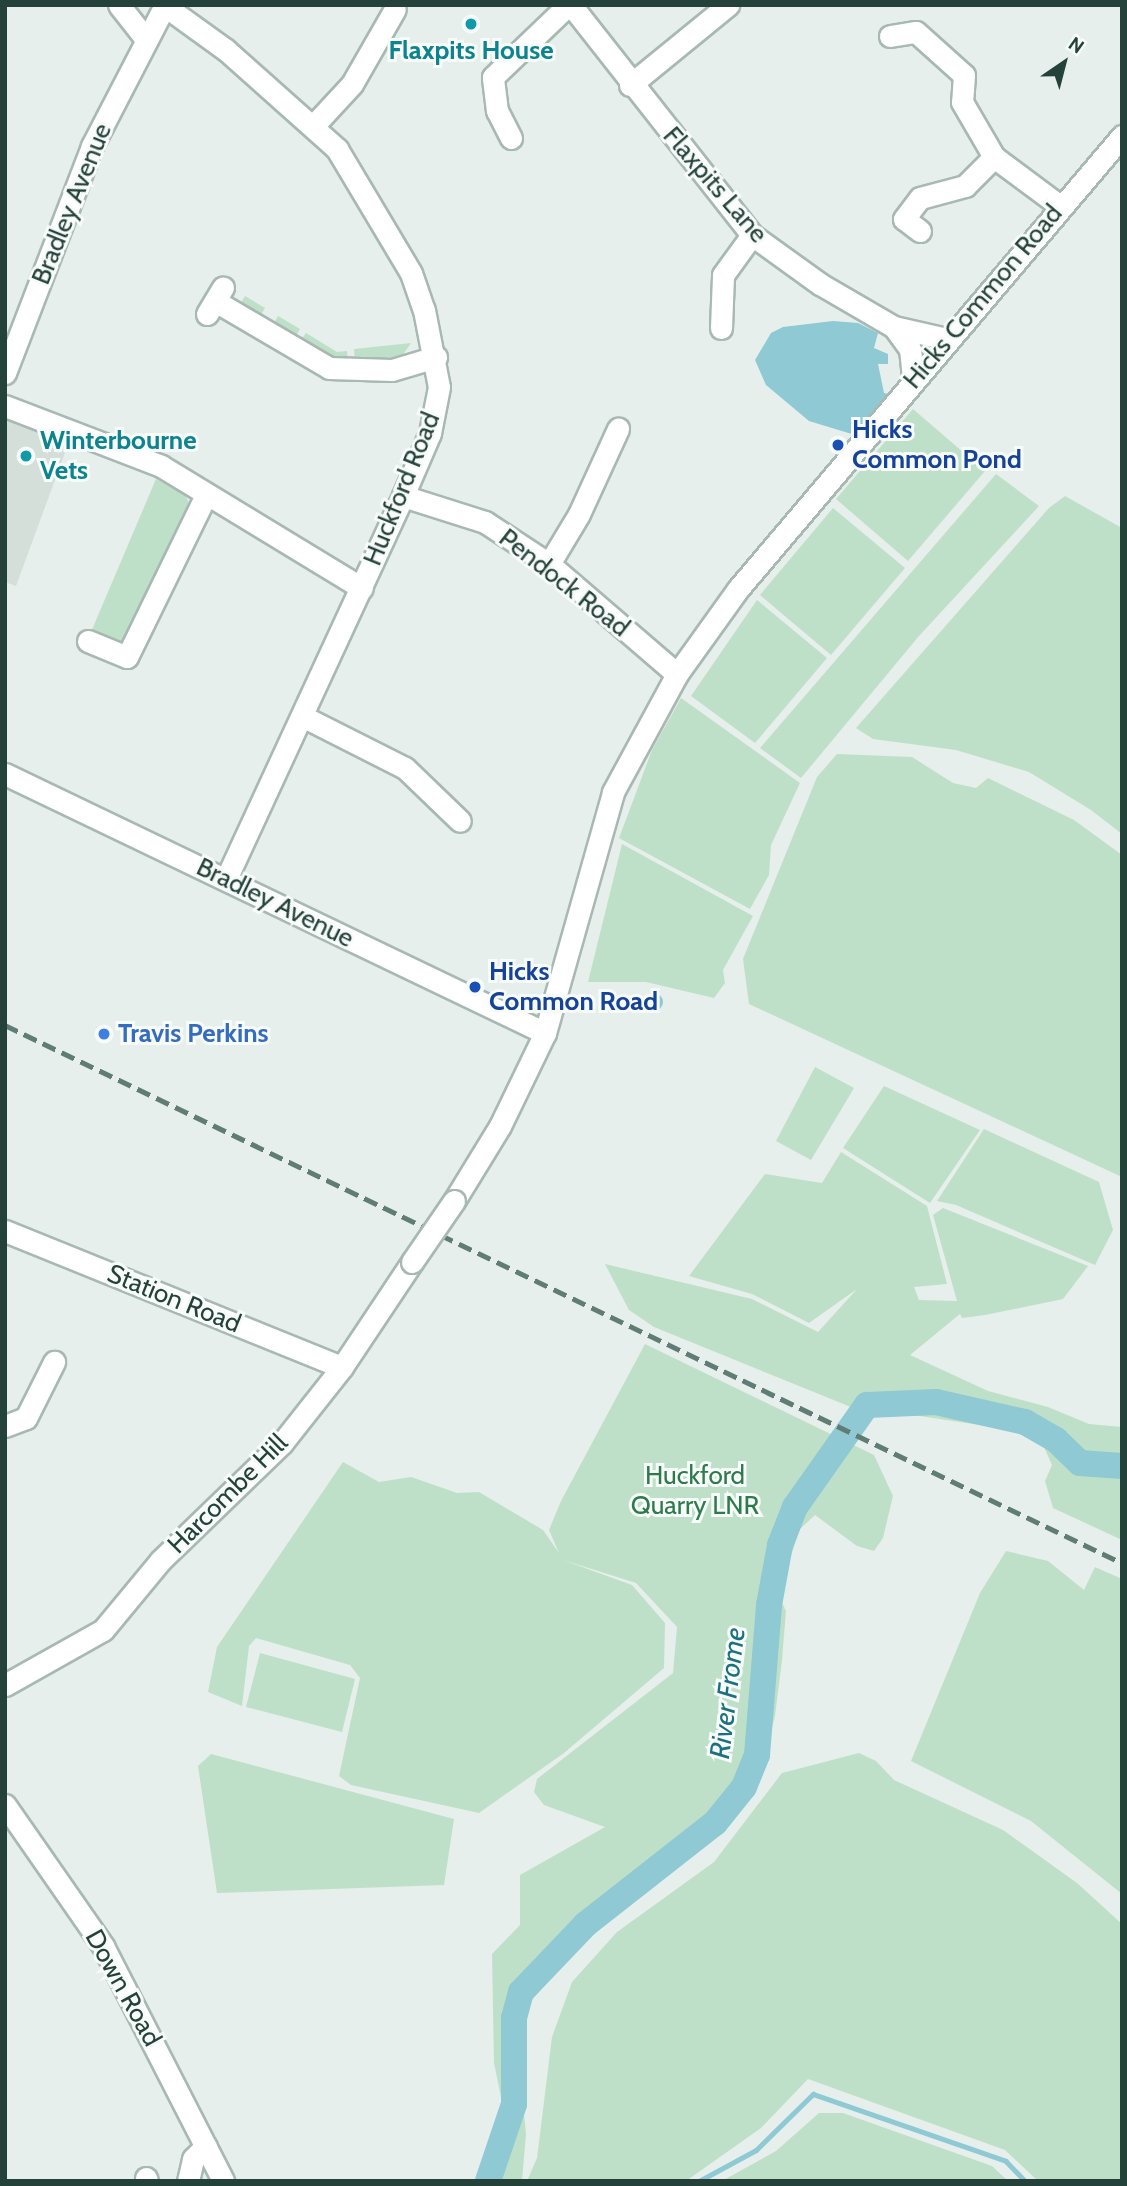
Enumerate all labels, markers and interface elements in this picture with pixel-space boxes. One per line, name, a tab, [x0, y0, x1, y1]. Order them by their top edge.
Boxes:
marker: Flaxpits House	[463, 16, 479, 32]
north arrow	[1029, 28, 1099, 98]
text: N	[1064, 32, 1088, 59]
place label: Flaxpits House	[388, 35, 554, 67]
street label: Bradley Avenue	[26, 119, 118, 289]
street label: Flaxpits Lane	[656, 121, 774, 249]
street label: Hicks Common Road	[897, 199, 1069, 395]
street label: Huckford Road	[357, 408, 447, 570]
place label: Hicks Common Pond	[852, 414, 1022, 476]
place label: Winterbourne Vets	[40, 425, 197, 486]
marker: Hicks Common Pond	[830, 437, 846, 453]
marker: Winterbourne Vets	[18, 448, 34, 464]
street label: Pendock Road	[493, 522, 635, 644]
street label: Bradley Avenue	[191, 852, 359, 954]
place label: Hicks Common Road	[489, 956, 658, 1018]
marker: Hicks Common Road	[467, 979, 483, 995]
place label: Travis Perkins	[118, 1018, 268, 1050]
marker: Travis Perkins	[96, 1026, 112, 1042]
street label: Station Road	[103, 1258, 245, 1340]
street label: Harcombe Hill	[162, 1428, 294, 1560]
park label: Huckford Quarry LNR	[631, 1460, 759, 1522]
water label: River Frome	[702, 1625, 752, 1761]
street label: Down Road	[78, 1924, 168, 2052]

